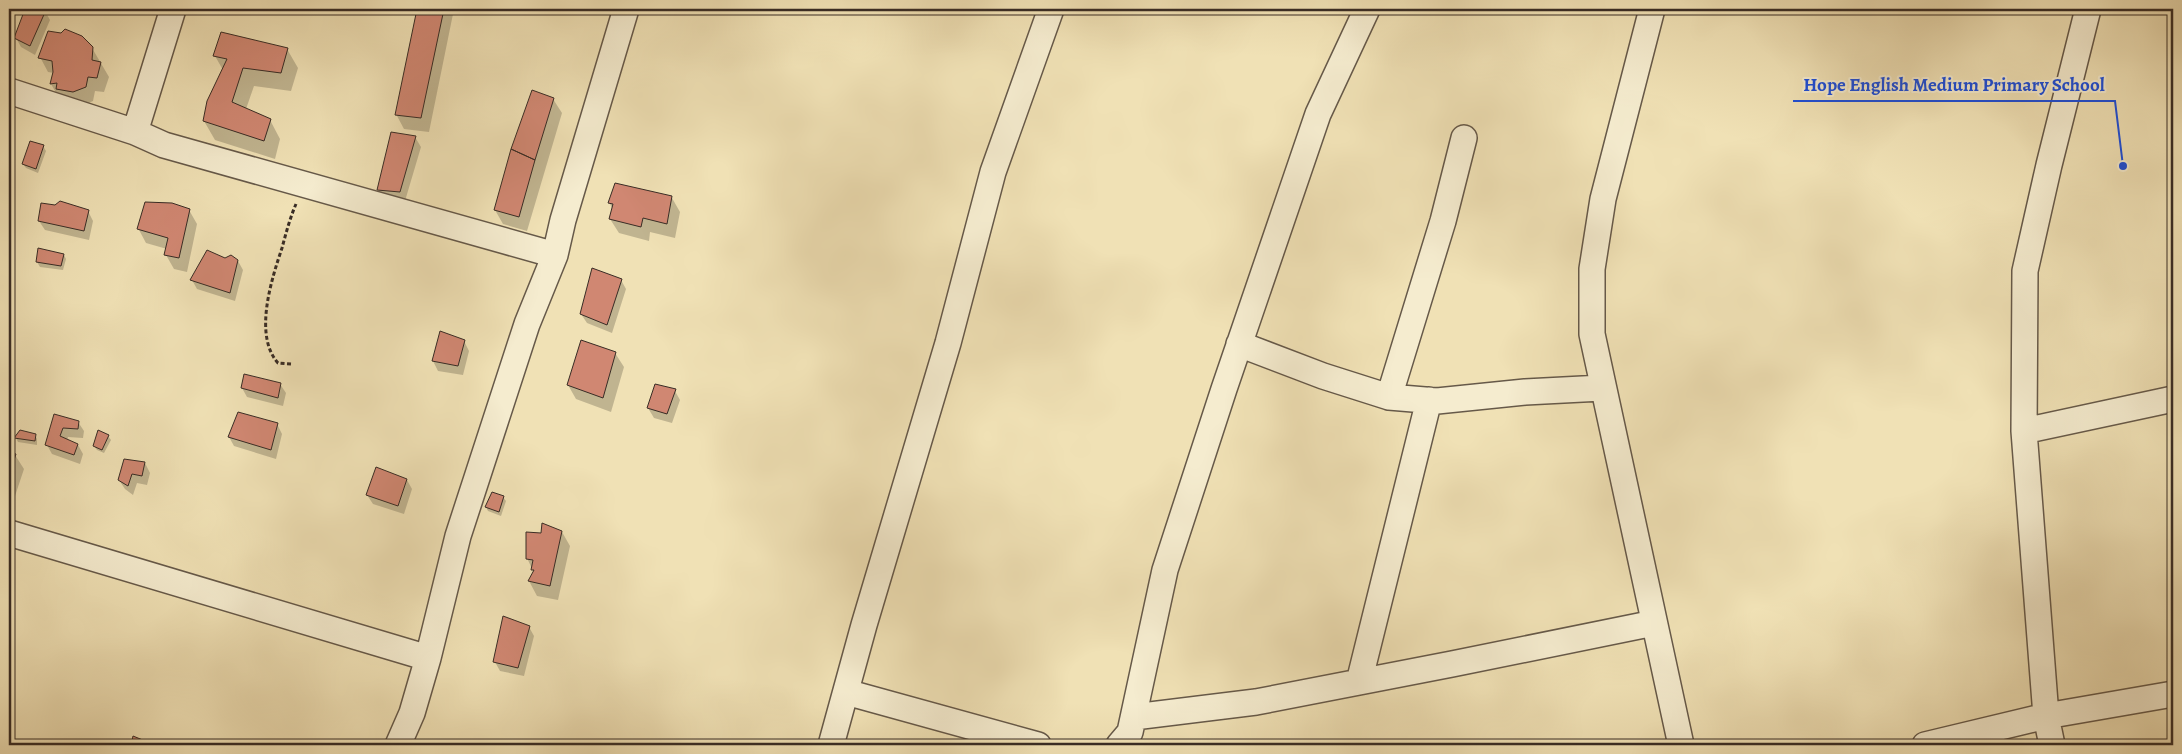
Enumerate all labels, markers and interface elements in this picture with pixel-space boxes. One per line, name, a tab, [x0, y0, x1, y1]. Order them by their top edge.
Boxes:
callout: Hope English Medium Primary School	[1793, 67, 2115, 101]
text: Hope English Medium Primary School	[1803, 72, 2105, 98]

